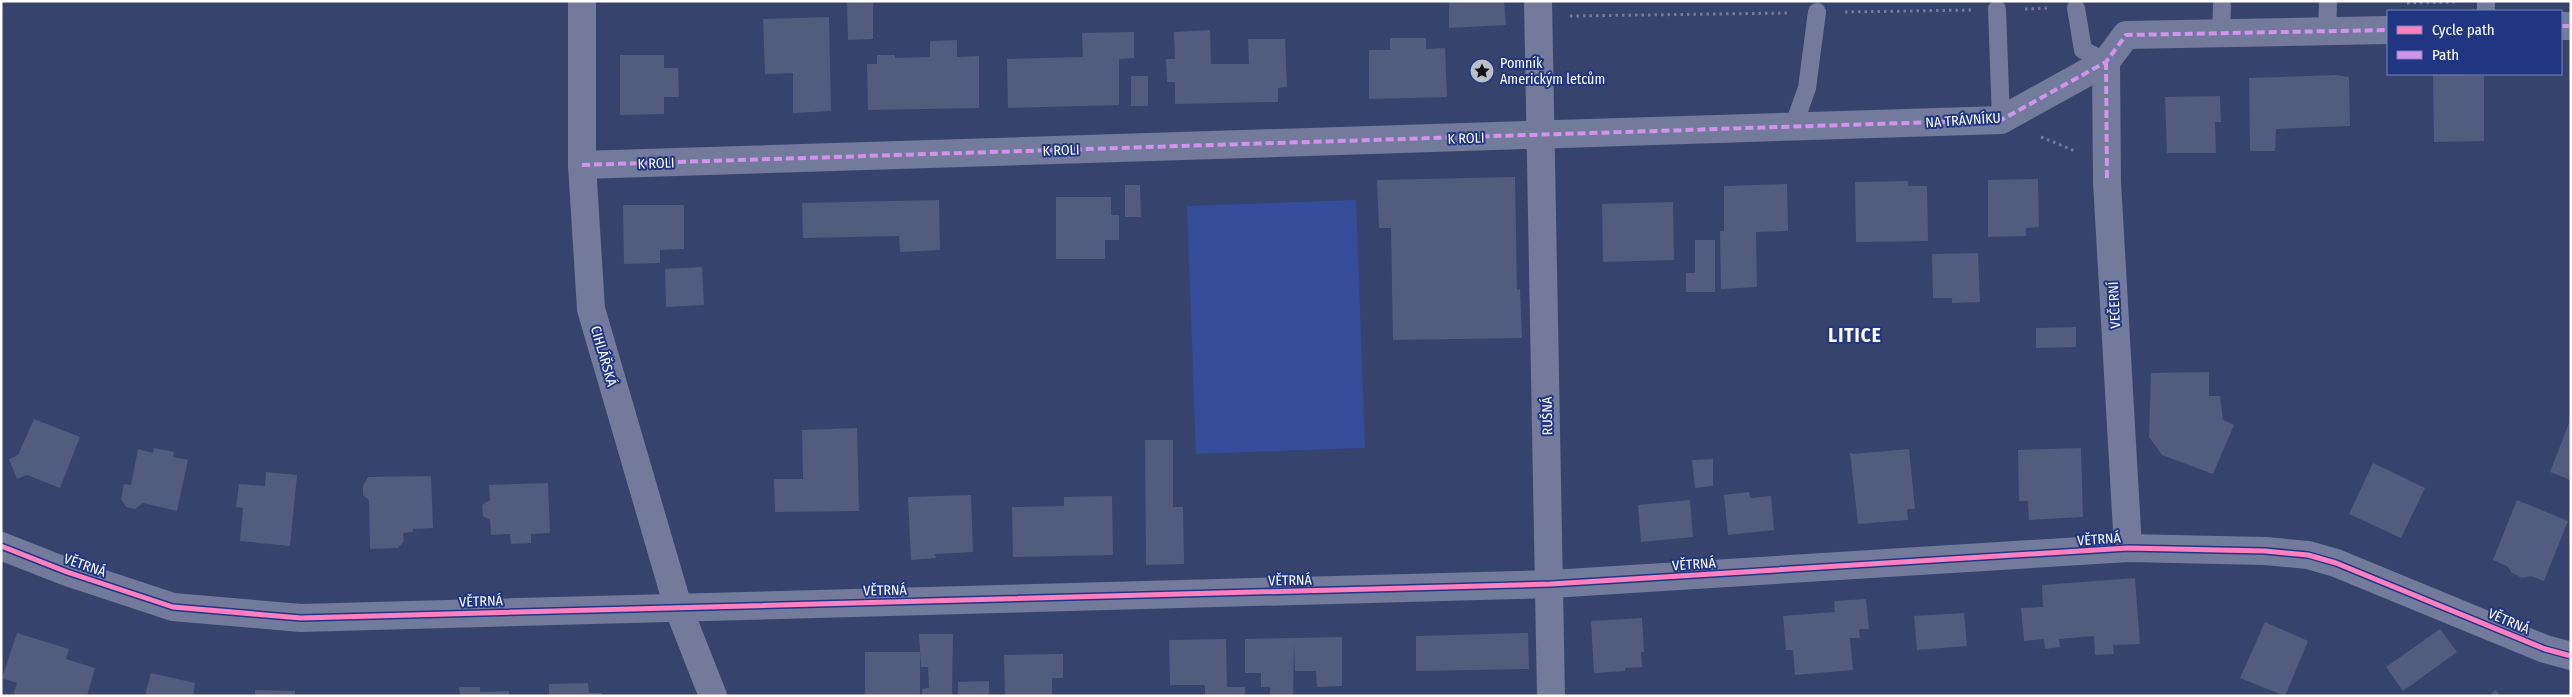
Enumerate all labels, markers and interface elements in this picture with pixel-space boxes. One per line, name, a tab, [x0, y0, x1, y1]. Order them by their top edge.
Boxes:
legend	[2387, 10, 2562, 75]
text: Cycle path	[2432, 21, 2495, 39]
text: Path	[2432, 46, 2459, 64]
place label: Pomník Americkým letcům	[1500, 55, 1605, 88]
place icon: Pomník Americkým letcům	[1469, 58, 1495, 84]
street label: NA TRÁVNÍKU	[1925, 108, 2001, 132]
street label: K ROLI	[1447, 129, 1485, 148]
street label: K ROLI	[1042, 141, 1080, 160]
street label: K ROLI	[637, 154, 675, 173]
street label: VEČERNÍ	[2104, 281, 2124, 329]
street label: CIHLÁŘSKÁ	[587, 324, 621, 389]
district label: LITICE	[1828, 324, 1882, 347]
street label: RUŠNÁ	[1538, 396, 1556, 435]
street label: VĚTRNÁ	[2077, 528, 2122, 550]
street label: VĚTRNÁ	[61, 549, 109, 581]
street label: VĚTRNÁ	[1672, 553, 1717, 575]
street label: VĚTRNÁ	[1268, 571, 1313, 589]
street label: VĚTRNÁ	[863, 581, 908, 599]
street label: VĚTRNÁ	[459, 591, 504, 611]
street label: VĚTRNÁ	[2485, 604, 2533, 638]

